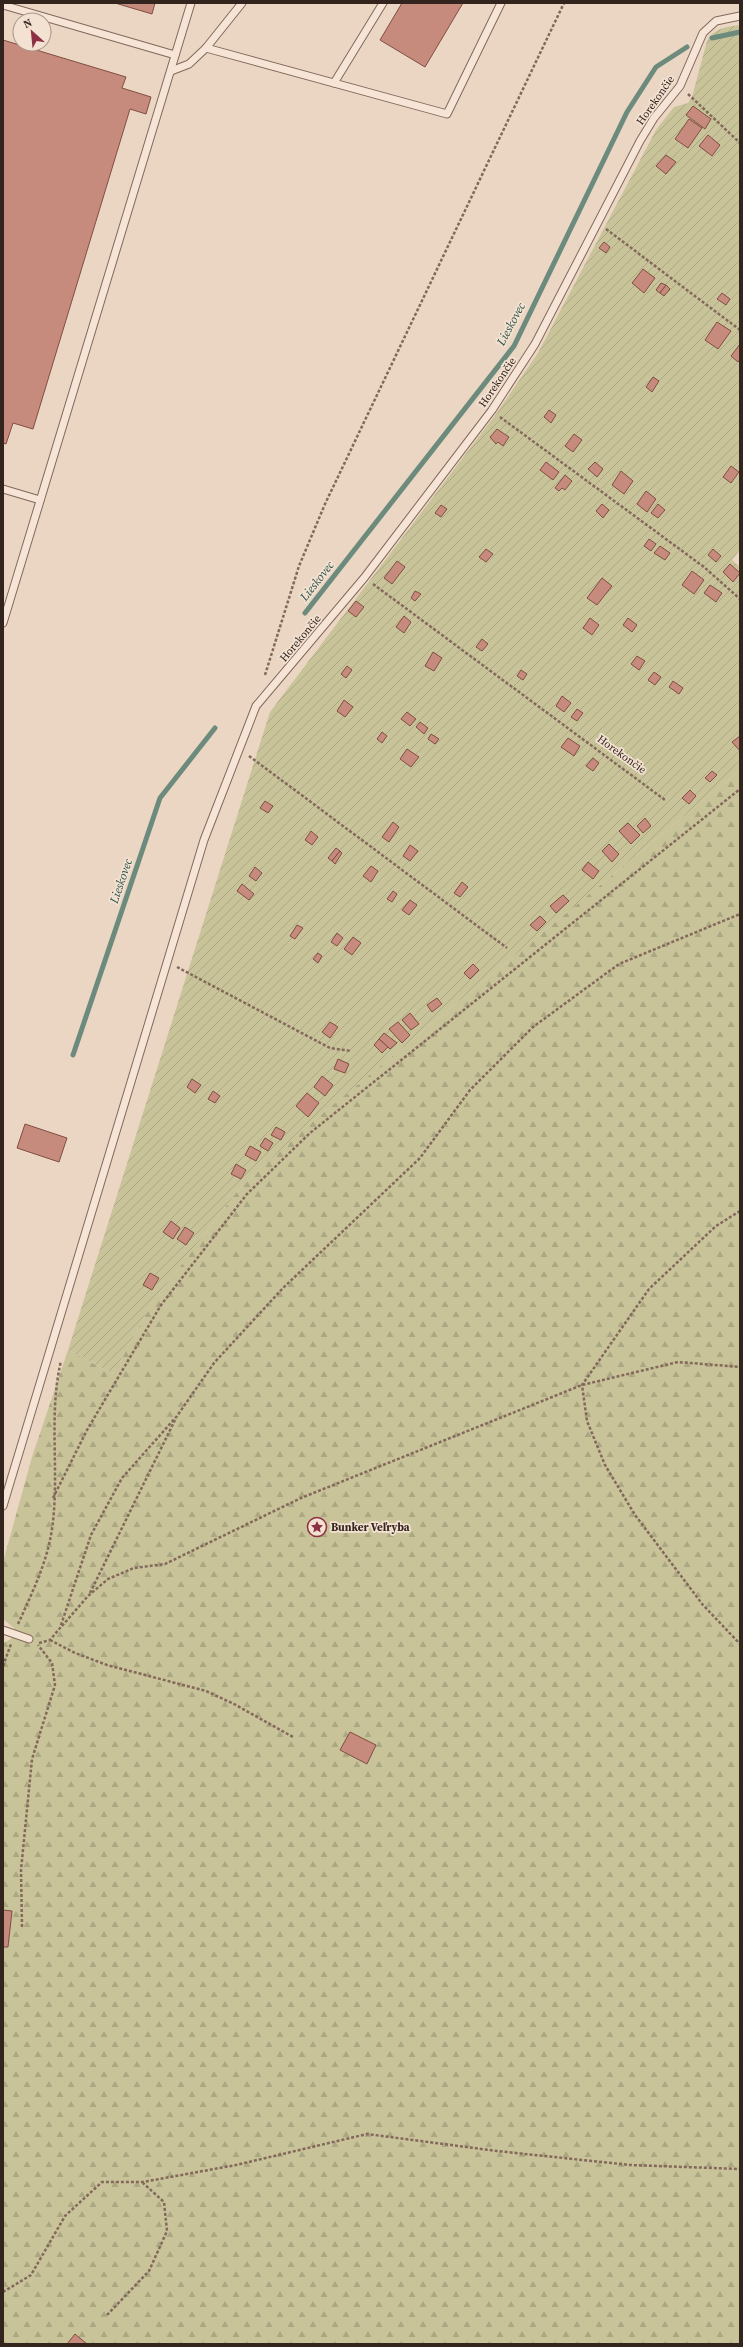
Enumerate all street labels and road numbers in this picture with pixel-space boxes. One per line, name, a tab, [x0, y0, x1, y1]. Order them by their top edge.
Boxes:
street label: Horekončie	[633, 72, 678, 128]
street label: Horekončie	[475, 354, 520, 410]
street label: Horekončie	[276, 611, 325, 665]
street label: Horekončie	[594, 731, 650, 778]

